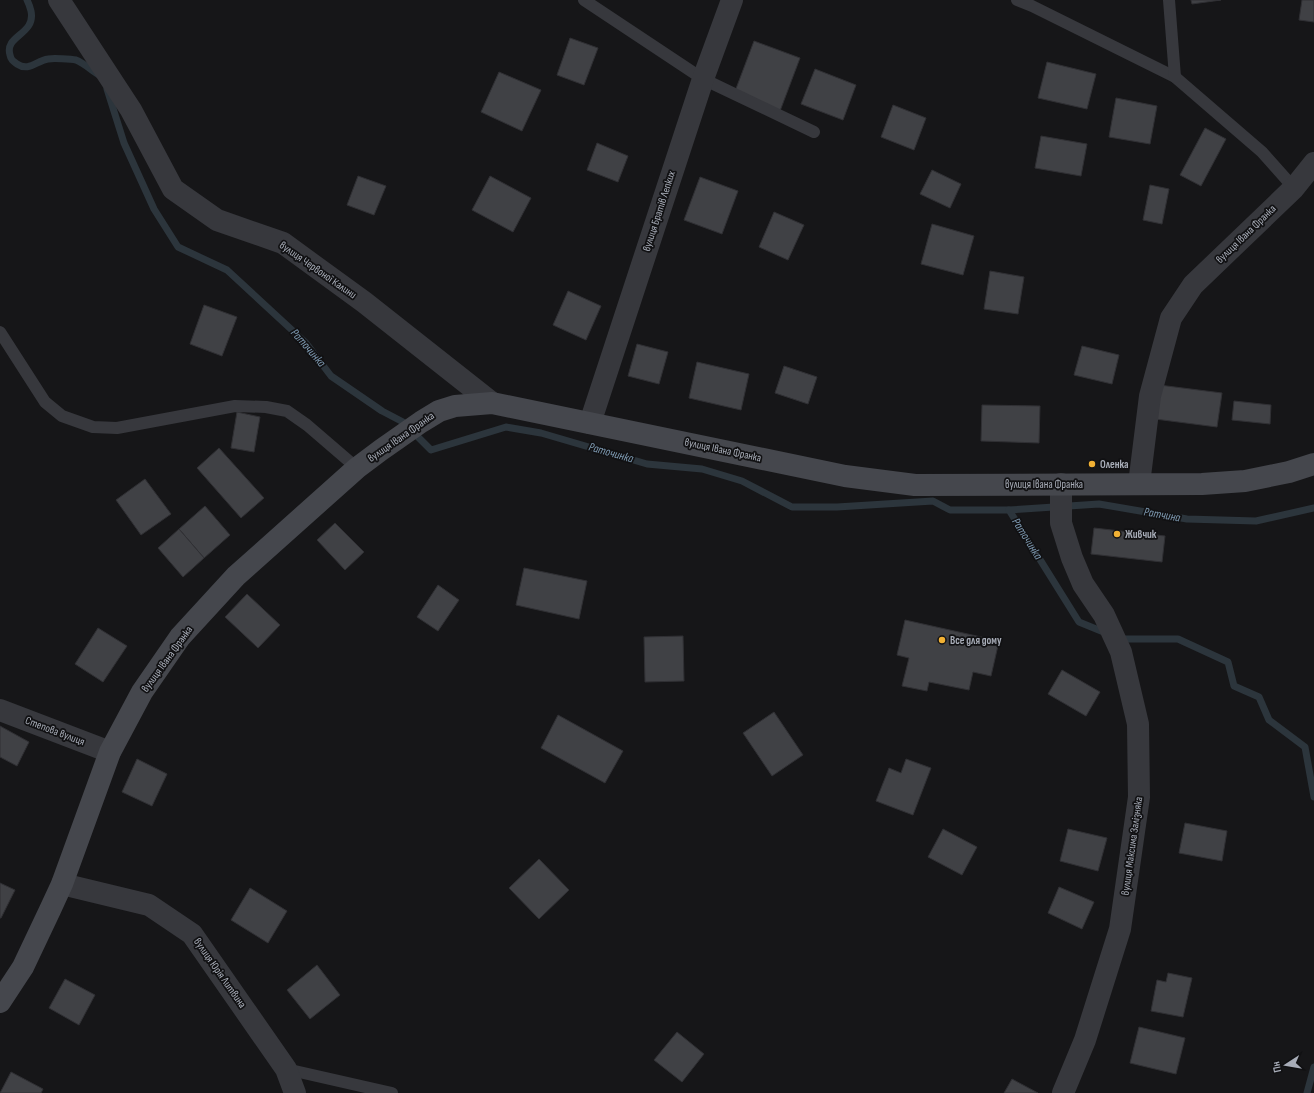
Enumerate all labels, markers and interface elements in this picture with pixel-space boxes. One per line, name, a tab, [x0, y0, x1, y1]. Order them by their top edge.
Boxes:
street label: вулиця Братів Лепких	[640, 169, 678, 253]
street label: вулиця Івана Франка	[1213, 202, 1279, 266]
street label: вулиця Червоної Калини	[277, 239, 359, 302]
water label: Раточинка	[287, 326, 329, 370]
street label: вулиця Івана Франка	[365, 409, 437, 465]
street label: вулиця Івана Франка	[683, 436, 763, 464]
water label: Раточинка	[587, 439, 635, 467]
place label: Оленка	[1100, 458, 1129, 471]
marker: Оленка	[1087, 459, 1097, 469]
street label: вулиця Івана Франка	[1005, 478, 1083, 491]
water label: Ратчина	[1143, 504, 1182, 526]
water label: Раточинка	[1008, 516, 1046, 563]
place label: Живчик	[1125, 528, 1157, 541]
marker: Живчик	[1112, 529, 1122, 539]
street label: вулиця Івана Франка	[139, 624, 195, 694]
place label: Все для дому	[950, 634, 1002, 647]
marker: Все для дому	[937, 635, 947, 645]
street label: Степова вулиця	[23, 714, 87, 748]
street label: вулиця Максима Залізняка	[1119, 796, 1145, 896]
street label: вулиця Юрія Литвина	[191, 936, 249, 1010]
north arrow	[1266, 1045, 1306, 1085]
text: Пн	[1269, 1060, 1284, 1074]

